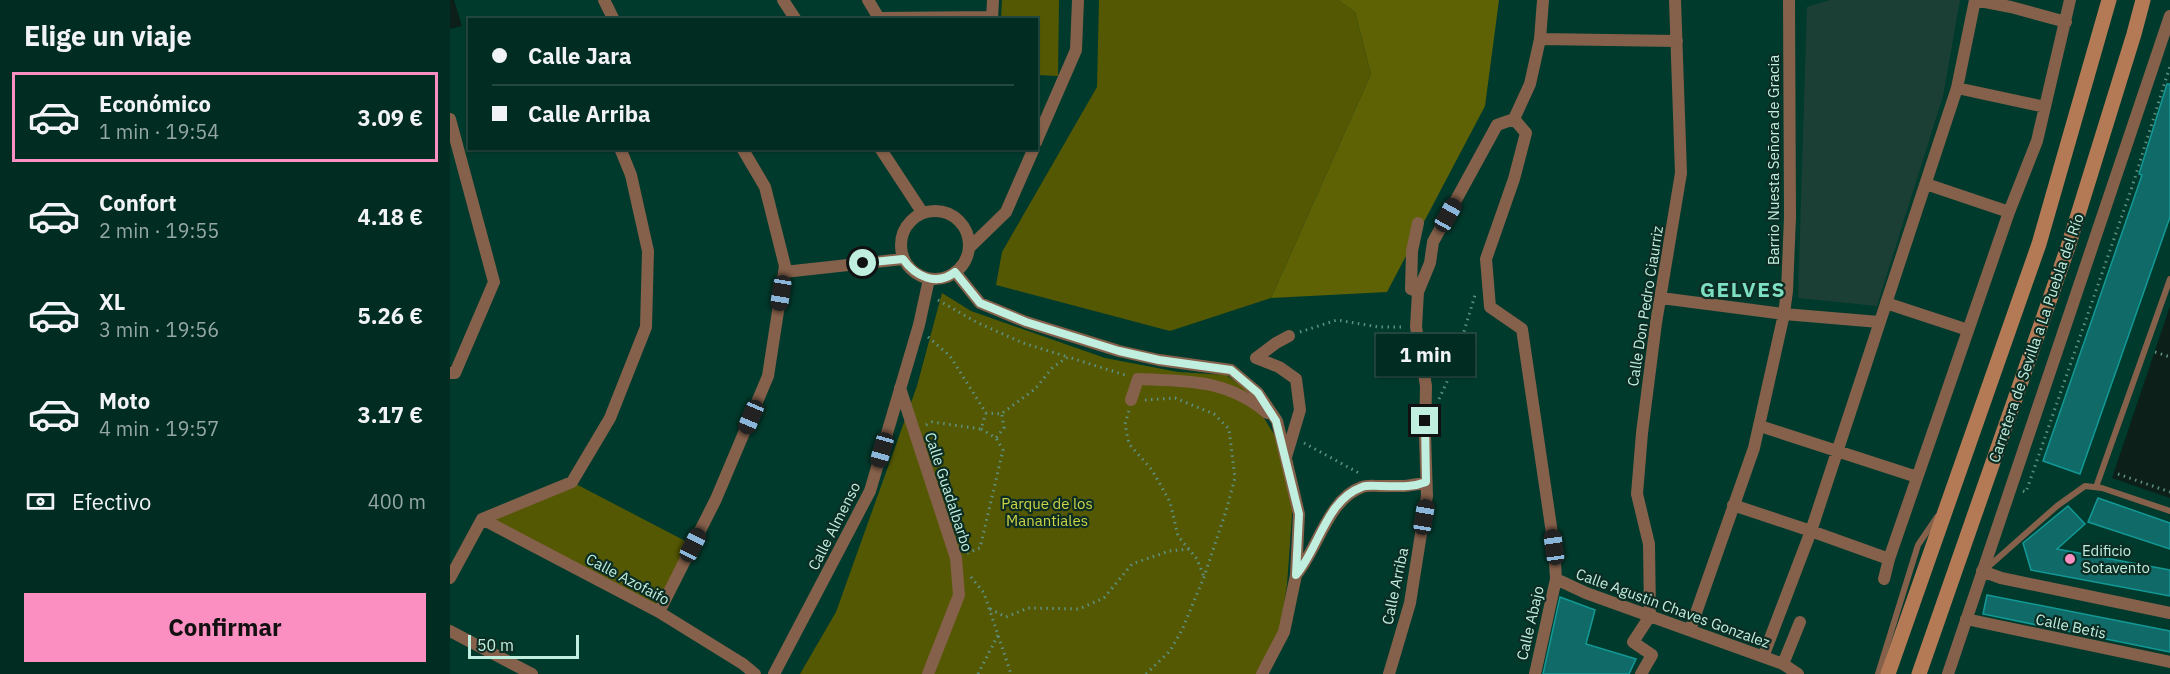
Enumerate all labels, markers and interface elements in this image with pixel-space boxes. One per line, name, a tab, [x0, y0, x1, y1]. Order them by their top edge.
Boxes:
text: Elige un viaje	[24, 18, 192, 53]
text: Calle Jara	[528, 41, 631, 70]
street label: Barrio Nuesta Señora de Gracia	[1764, 55, 1783, 265]
text: Económico	[99, 89, 211, 118]
icon: car	[27, 90, 81, 144]
text: Calle Arriba	[528, 99, 651, 128]
text: 3.09 €	[358, 103, 423, 132]
text: 1 min · 19:54	[99, 118, 219, 145]
text: Confort	[99, 188, 177, 217]
icon: car	[27, 189, 81, 243]
car	[1431, 195, 1465, 235]
text: 4.18 €	[358, 202, 423, 231]
street label: Carretera de Sevilla a La Puebla del Río	[1984, 211, 2088, 465]
text: 2 min · 19:55	[99, 217, 219, 244]
street label: Calle Don Pedro Ciaurriz	[1623, 224, 1667, 388]
route start	[849, 249, 876, 276]
car	[769, 274, 793, 312]
district label: GELVES	[1700, 275, 1786, 303]
text: XL	[99, 287, 125, 316]
icon: car	[27, 288, 81, 342]
text: 5.26 €	[358, 301, 423, 330]
text: 3 min · 19:56	[99, 316, 219, 343]
callout: 1 min	[1376, 334, 1474, 376]
text: 1 min	[1399, 341, 1452, 368]
text: Moto	[99, 386, 150, 415]
icon: car	[27, 387, 81, 441]
car	[736, 397, 766, 437]
text: 3.17 €	[358, 400, 423, 429]
route end	[1411, 407, 1438, 434]
text: 4 min · 19:57	[99, 415, 219, 442]
car	[868, 430, 896, 470]
street label: Calle Guadalbarbo	[921, 430, 977, 554]
street label: Calle Almenso	[804, 479, 864, 573]
icon: cash	[24, 485, 57, 518]
text: Efectivo	[72, 487, 151, 516]
text: 400 m	[368, 488, 426, 515]
park label: Parque de los Manantiales	[1001, 494, 1093, 530]
car	[1412, 498, 1436, 536]
car	[677, 525, 709, 565]
car	[1543, 528, 1565, 566]
place label: Edificio Sotavento	[2082, 541, 2150, 577]
street label: Calle Arriba	[1378, 546, 1412, 626]
street label: Calle Azofaifo	[583, 549, 673, 609]
marker: Edificio Sotavento	[2063, 552, 2077, 566]
street label: Calle Agustin Chaves Gonzalez	[1573, 564, 1773, 652]
street label: Calle Abajo	[1512, 584, 1548, 662]
button: Confirmar	[24, 593, 426, 662]
street label: Calle Betis	[2034, 609, 2108, 643]
scale bar	[468, 632, 579, 660]
text: 50 m	[477, 635, 514, 655]

